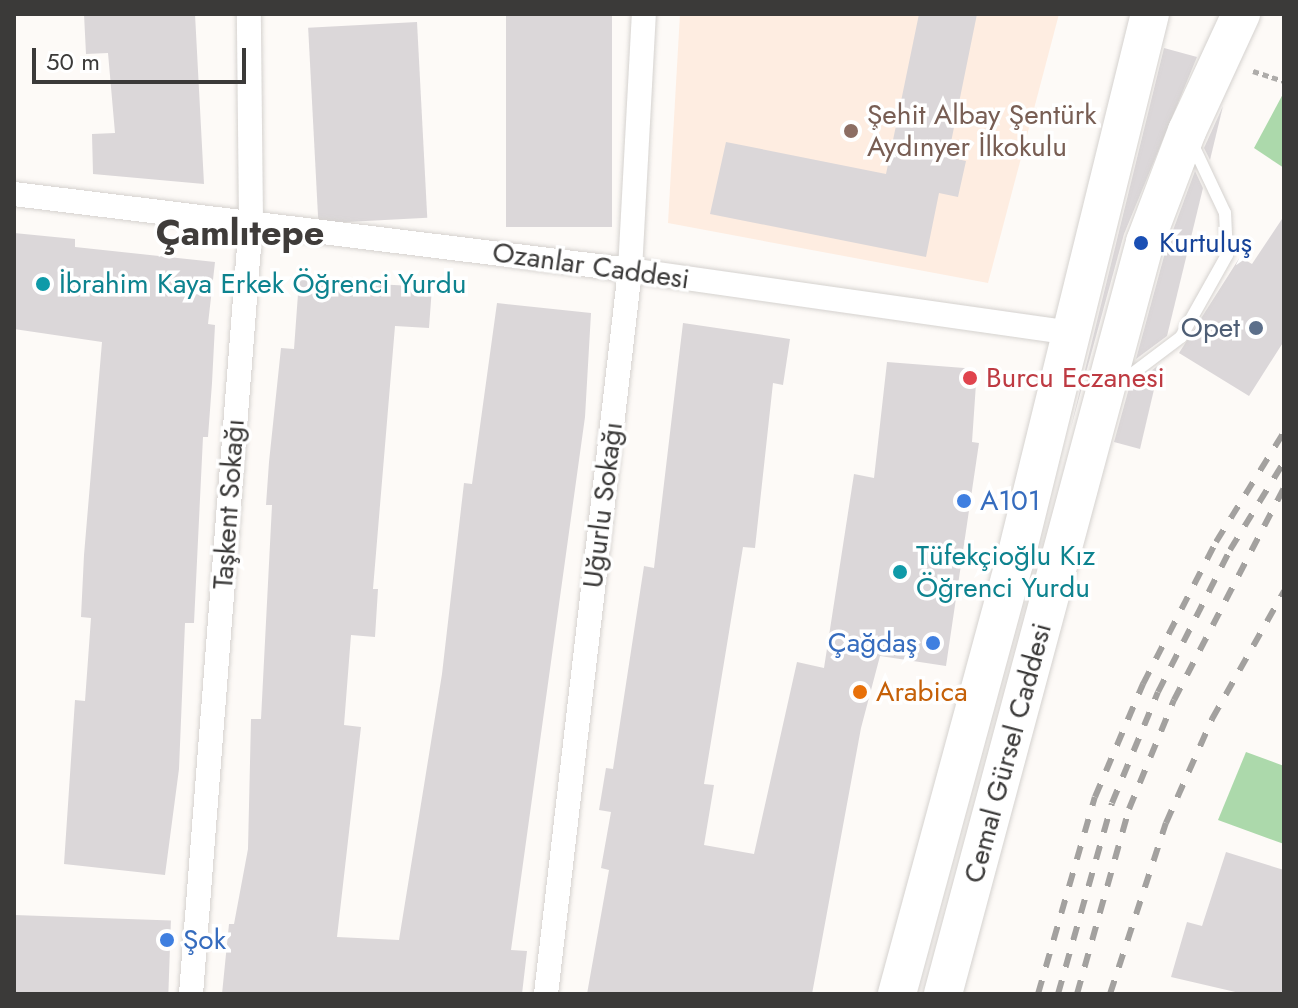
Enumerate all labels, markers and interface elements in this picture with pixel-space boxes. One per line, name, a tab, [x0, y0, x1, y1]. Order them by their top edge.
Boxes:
scale bar	[36, 32, 250, 82]
text: 50 m	[46, 44, 100, 79]
place label: Şehit Albay Şentürk Aydınyer İlkokulu	[867, 98, 1097, 164]
marker: Şehit Albay Şentürk Aydınyer İlkokulu	[842, 122, 860, 140]
district label: Çamlıtepe	[156, 211, 324, 255]
place label: Kurtuluş	[1159, 226, 1252, 260]
marker: Kurtuluş	[1130, 232, 1152, 254]
street label: Ozanlar Caddesi	[490, 236, 692, 296]
place label: İbrahim Kaya Erkek Öğrenci Yurdu	[59, 267, 466, 301]
marker: İbrahim Kaya Erkek Öğrenci Yurdu	[34, 275, 52, 293]
place label: Opet	[1181, 311, 1240, 345]
marker: Opet	[1247, 319, 1265, 337]
place label: Burcu Eczanesi	[986, 361, 1165, 395]
marker: Burcu Eczanesi	[961, 369, 979, 387]
street label: Taşkent Sokağı	[206, 418, 252, 590]
street label: Uğurlu Sokağı	[576, 420, 630, 590]
place label: A101	[980, 484, 1040, 518]
marker: A101	[955, 492, 973, 510]
place label: Tüfekçioğlu Kız Öğrenci Yurdu	[916, 539, 1095, 605]
marker: Tüfekçioğlu Kız Öğrenci Yurdu	[891, 563, 909, 581]
street label: Cemal Gürsel Caddesi	[957, 619, 1059, 887]
place label: Çağdaş	[828, 626, 917, 660]
marker: Çağdaş	[924, 634, 942, 652]
place label: Arabica	[876, 675, 968, 709]
marker: Arabica	[851, 683, 869, 701]
place label: Şok	[183, 923, 226, 957]
marker: Şok	[158, 931, 176, 949]

